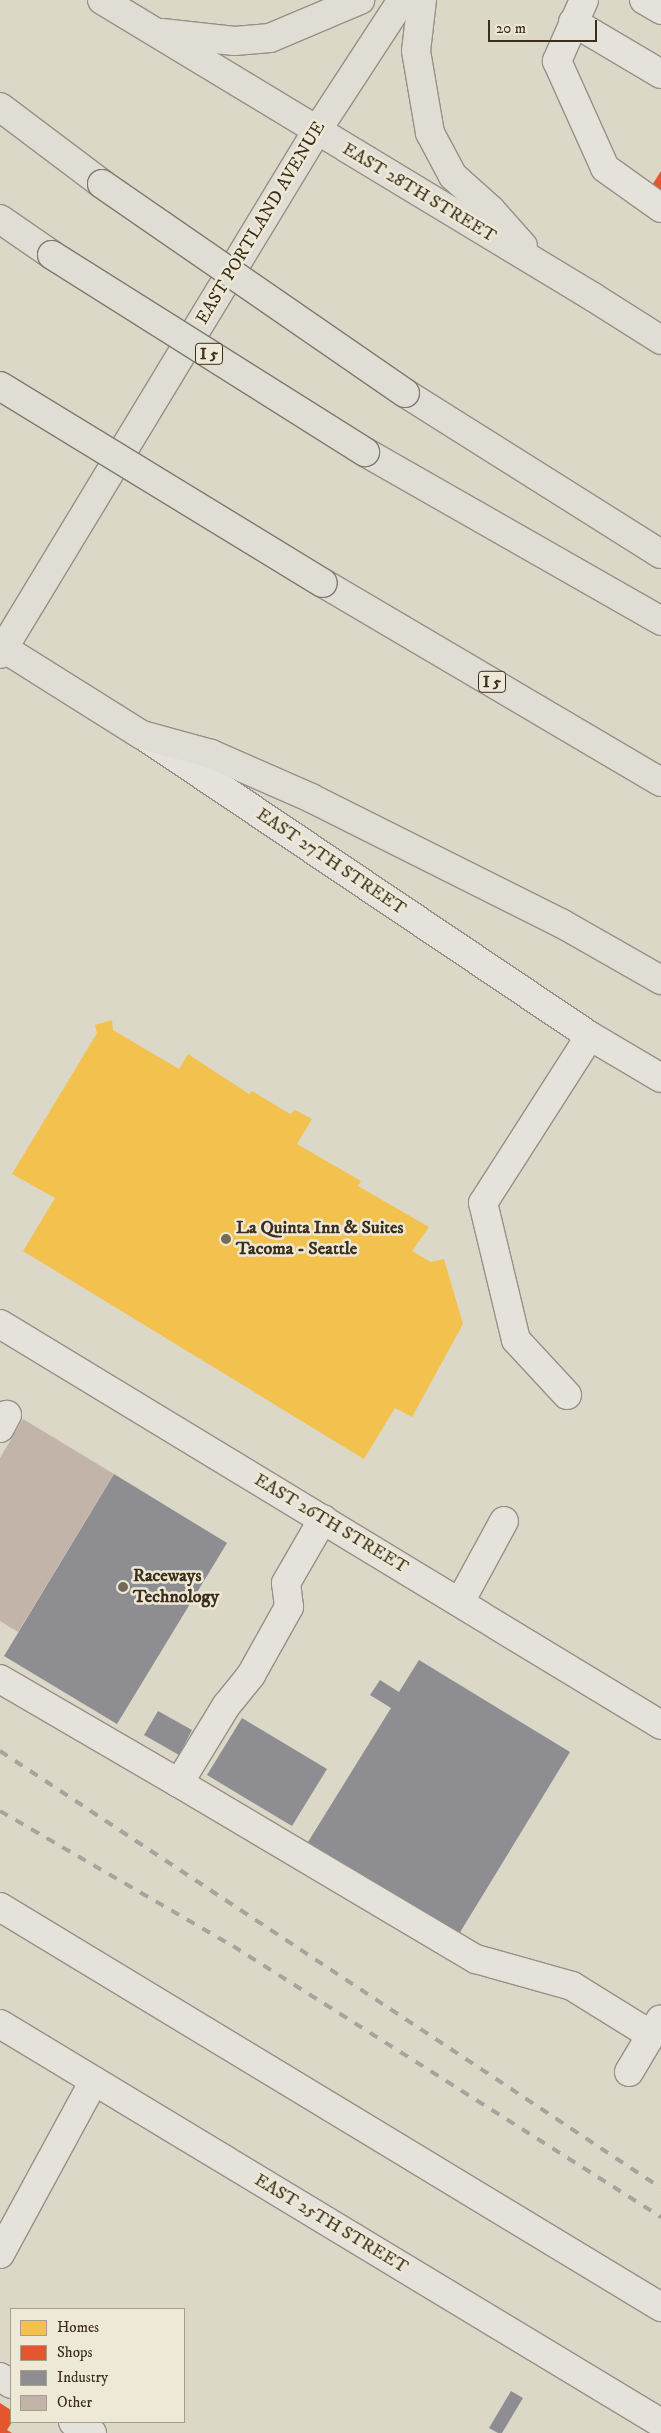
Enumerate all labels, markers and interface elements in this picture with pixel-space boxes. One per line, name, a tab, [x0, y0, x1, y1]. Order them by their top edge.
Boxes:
scale bar	[491, 10, 600, 42]
text: 20 m	[496, 19, 526, 38]
street label: EAST PORTLAND AVENUE	[192, 118, 330, 328]
street label: EAST 28TH STREET	[338, 138, 500, 248]
road number: I 5	[194, 340, 224, 368]
road number: I 5	[477, 669, 507, 696]
street label: EAST 27TH STREET	[252, 804, 410, 920]
place label: La Quinta Inn & Suites Tacoma - Seattle	[236, 1218, 403, 1260]
marker: La Quinta Inn & Suites Tacoma - Seattle	[220, 1233, 232, 1245]
street label: EAST 26TH STREET	[250, 1469, 412, 1579]
place label: Raceways Technology	[133, 1566, 219, 1608]
marker: Raceways Technology	[117, 1581, 129, 1593]
street label: EAST 25TH STREET	[250, 2170, 412, 2278]
legend	[10, 2308, 185, 2423]
text: Homes	[57, 2318, 99, 2337]
text: Shops	[57, 2343, 93, 2362]
text: Industry	[57, 2368, 108, 2387]
text: Other	[57, 2393, 92, 2412]

